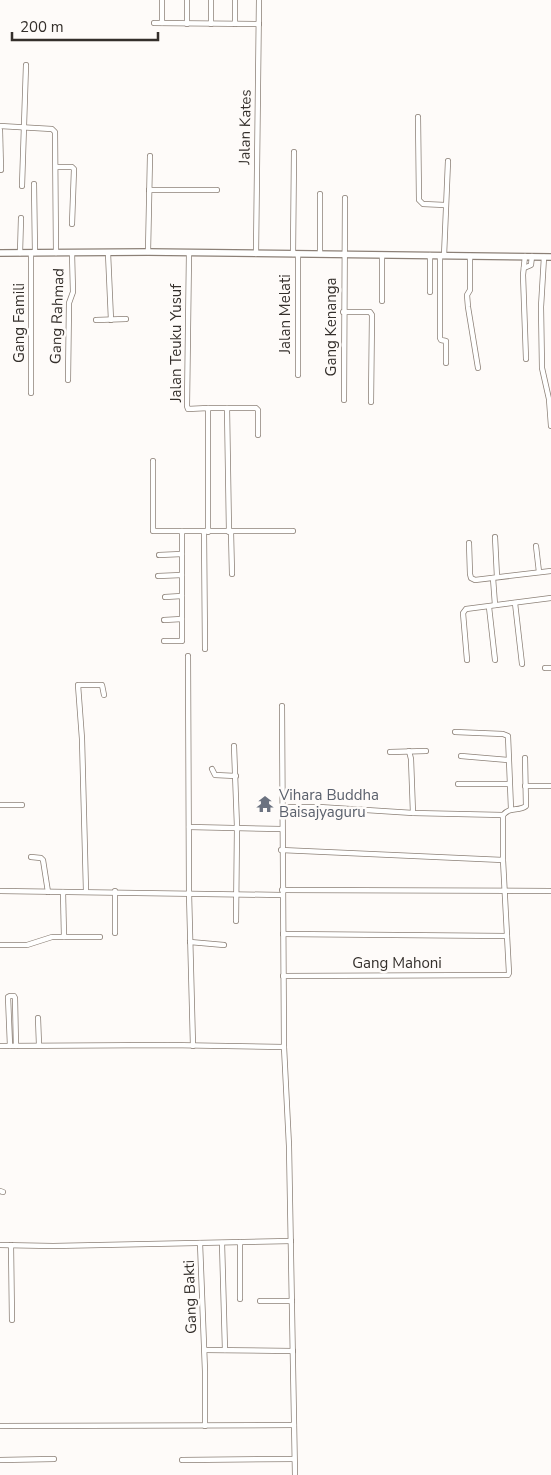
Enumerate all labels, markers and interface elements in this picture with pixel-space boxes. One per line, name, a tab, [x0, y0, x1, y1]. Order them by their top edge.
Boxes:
scale bar	[12, 10, 159, 42]
text: 200 m	[20, 17, 64, 37]
street label: Jalan Kates	[234, 89, 256, 166]
street label: Gang Rahmad	[45, 268, 69, 364]
street label: Jalan Melati	[275, 274, 295, 355]
street label: Gang Kenanga	[321, 278, 341, 376]
street label: Gang Famili	[9, 283, 29, 363]
street label: Jalan Teuku Yusuf	[166, 283, 186, 403]
place label: Vihara Buddha Baisajyaguru	[278, 785, 379, 822]
temple icon: Vihara Buddha Baisajyaguru	[255, 794, 275, 814]
street label: Gang Mahoni	[352, 953, 442, 973]
street label: Gang Bakti	[179, 1260, 201, 1334]

